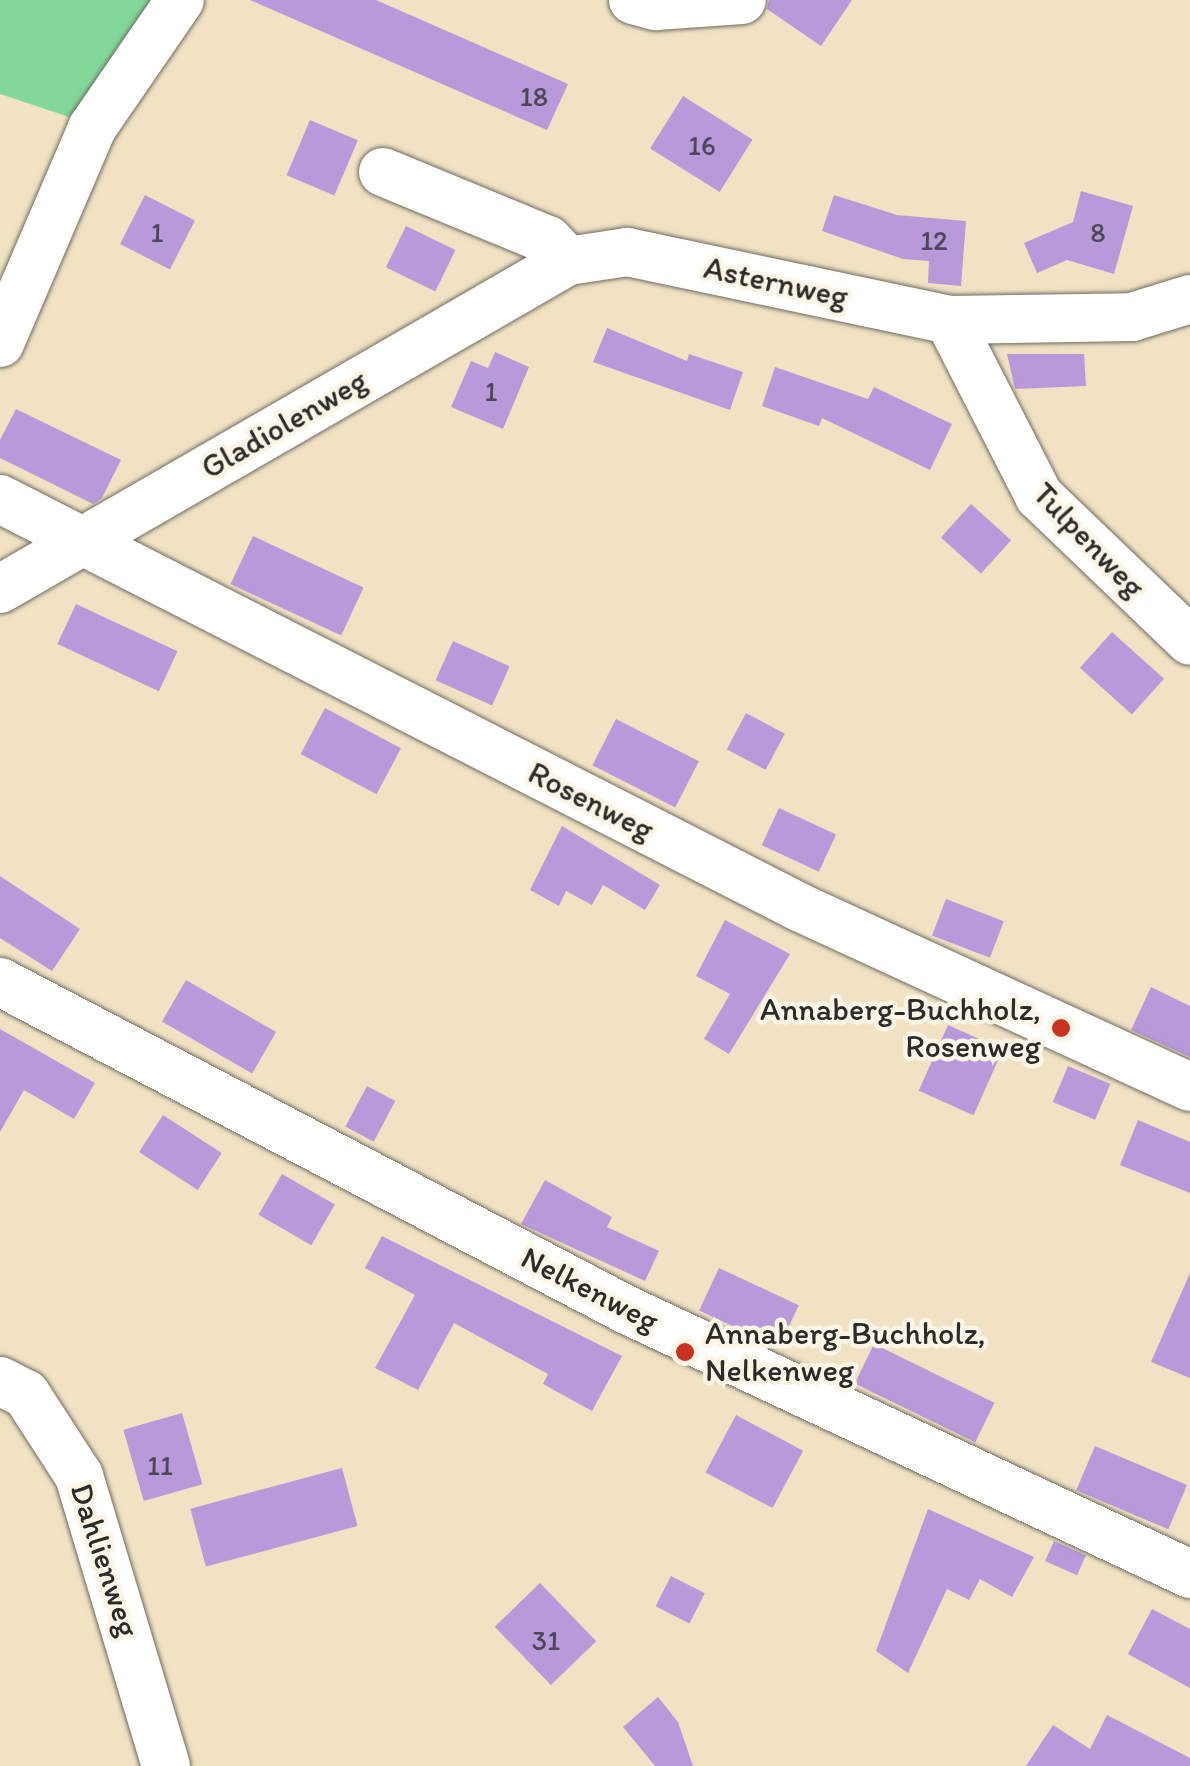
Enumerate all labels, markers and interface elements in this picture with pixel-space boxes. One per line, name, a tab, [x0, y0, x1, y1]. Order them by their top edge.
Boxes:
house number: 18	[520, 79, 548, 113]
house number: 16	[688, 128, 716, 162]
house number: 1	[151, 215, 163, 249]
house number: 8	[1090, 215, 1106, 249]
house number: 12	[920, 223, 948, 257]
street label: Asternweg	[701, 248, 851, 316]
street label: Gladiolenweg	[194, 361, 374, 487]
house number: 1	[485, 374, 497, 408]
street label: Tulpenweg	[1025, 475, 1153, 605]
street label: Rosenweg	[522, 753, 660, 849]
place label: Annaberg-Buchholz, Rosenweg	[760, 991, 1041, 1066]
marker: Annaberg-Buchholz, Rosenweg	[1050, 1017, 1072, 1039]
street label: Nelkenweg	[515, 1238, 665, 1340]
place label: Annaberg-Buchholz, Nelkenweg	[705, 1315, 986, 1390]
marker: Annaberg-Buchholz, Nelkenweg	[674, 1341, 696, 1363]
house number: 11	[147, 1448, 173, 1482]
street label: Dahlienweg	[62, 1478, 148, 1642]
house number: 31	[532, 1623, 560, 1657]

